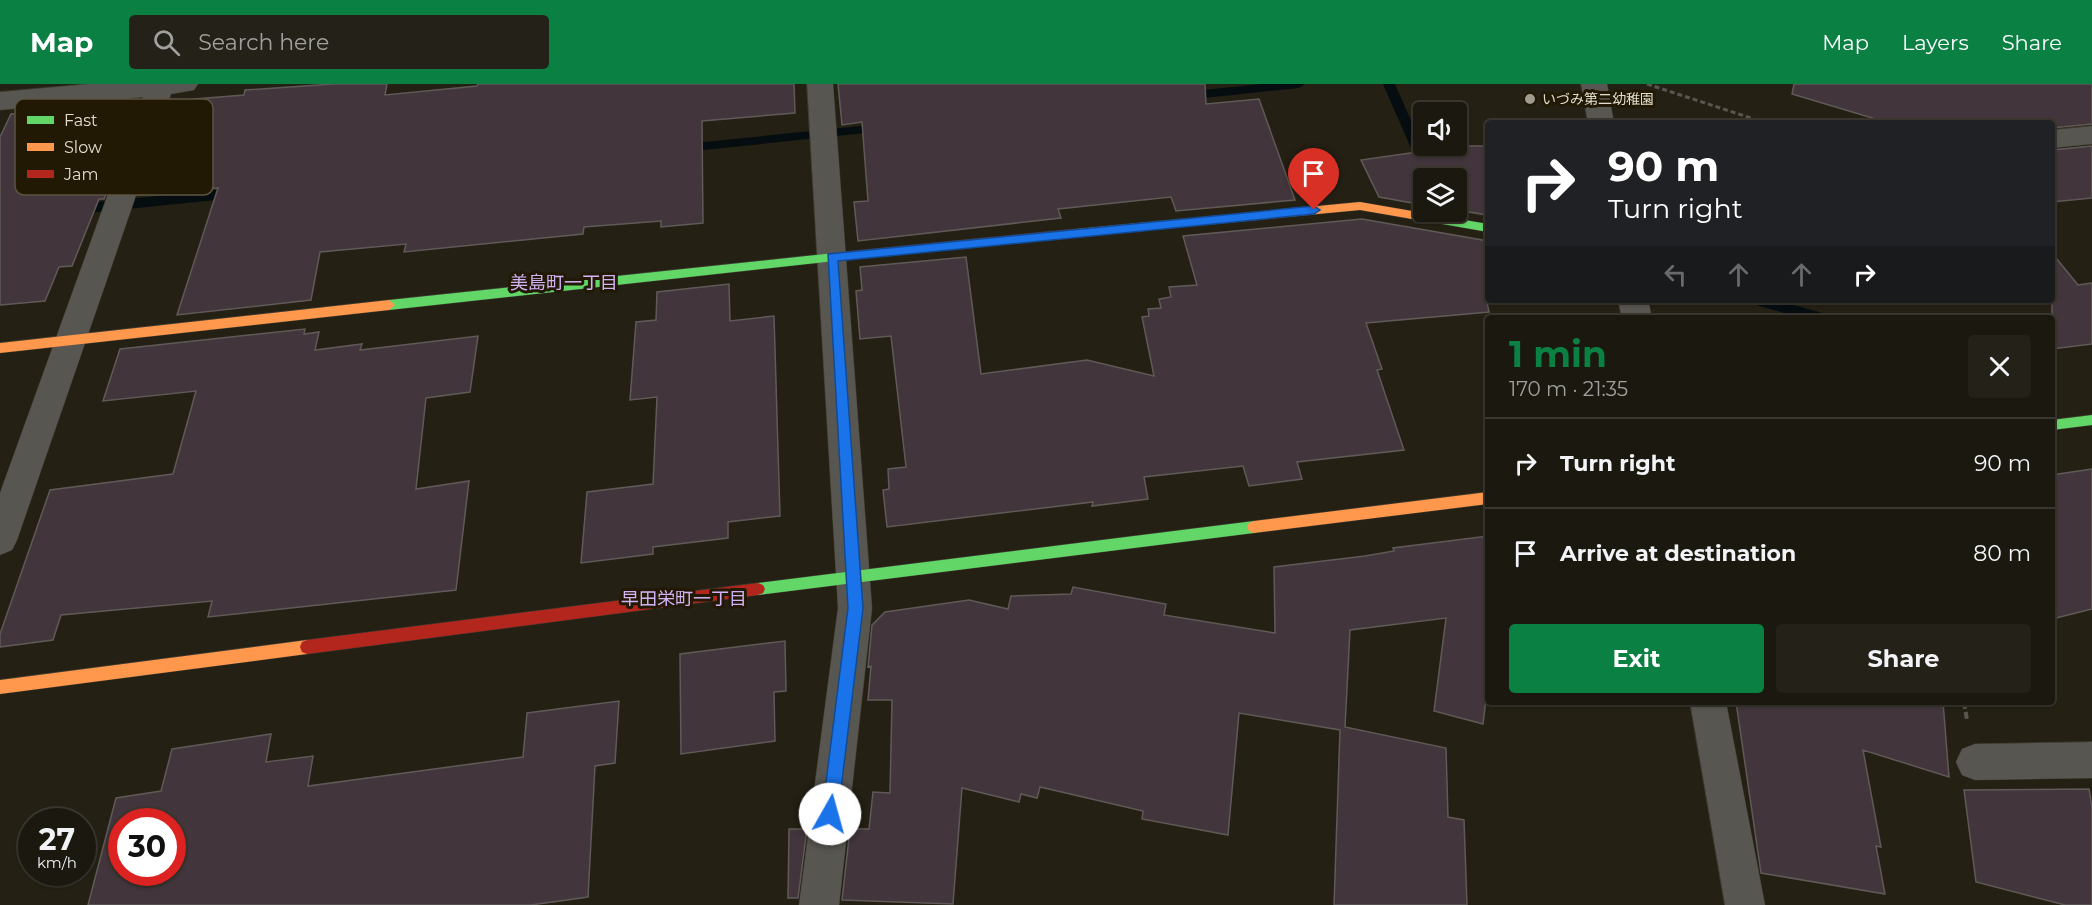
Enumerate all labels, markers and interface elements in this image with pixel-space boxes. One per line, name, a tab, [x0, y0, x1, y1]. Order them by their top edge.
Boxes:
search box	[129, 15, 549, 69]
text: Map	[30, 25, 93, 59]
icon: search	[150, 26, 183, 59]
text: Search here	[198, 29, 329, 56]
text: Map	[1822, 30, 1869, 55]
text: Layers	[1902, 30, 1969, 55]
text: Share	[2002, 30, 2062, 55]
place label: いづみ第二幼稚園	[1542, 90, 1654, 108]
marker: いづみ第二幼稚園	[1523, 92, 1537, 106]
legend	[15, 99, 213, 195]
map controls	[1413, 102, 1467, 222]
button: sound	[1413, 102, 1467, 156]
text: Fast	[64, 111, 98, 130]
text: Slow	[64, 138, 102, 157]
text: 90 m	[1608, 140, 1719, 192]
icon: right	[1509, 144, 1587, 222]
pin	[1288, 148, 1339, 210]
icon: arrive	[1297, 157, 1330, 190]
text: Jam	[63, 165, 98, 184]
button: layers	[1413, 168, 1467, 222]
text: Turn right	[1608, 192, 1743, 225]
icon: left	[1659, 258, 1692, 291]
icon: ahead	[1722, 258, 1755, 291]
icon: ahead	[1785, 258, 1818, 291]
icon: right	[1848, 258, 1881, 291]
district label: 美島町一丁目	[510, 272, 618, 294]
text: 1 min	[1509, 332, 1607, 376]
button: close	[1968, 335, 2031, 398]
text: 170 m · 21:35	[1509, 377, 1628, 401]
icon: right	[1509, 447, 1542, 480]
text: Turn right	[1560, 450, 1675, 477]
text: 90 m	[1974, 450, 2031, 477]
icon: arrive	[1509, 537, 1542, 570]
text: Arrive at destination	[1560, 540, 1796, 567]
text: 80 m	[1973, 540, 2031, 567]
district label: 早田栄町一丁目	[621, 588, 747, 610]
button: Exit	[1509, 624, 1764, 693]
button: Share	[1776, 624, 2031, 693]
position arrow	[798, 782, 862, 846]
speed limit sign: 30	[108, 808, 186, 886]
text: 27	[39, 821, 75, 858]
text: km/h	[37, 853, 77, 872]

